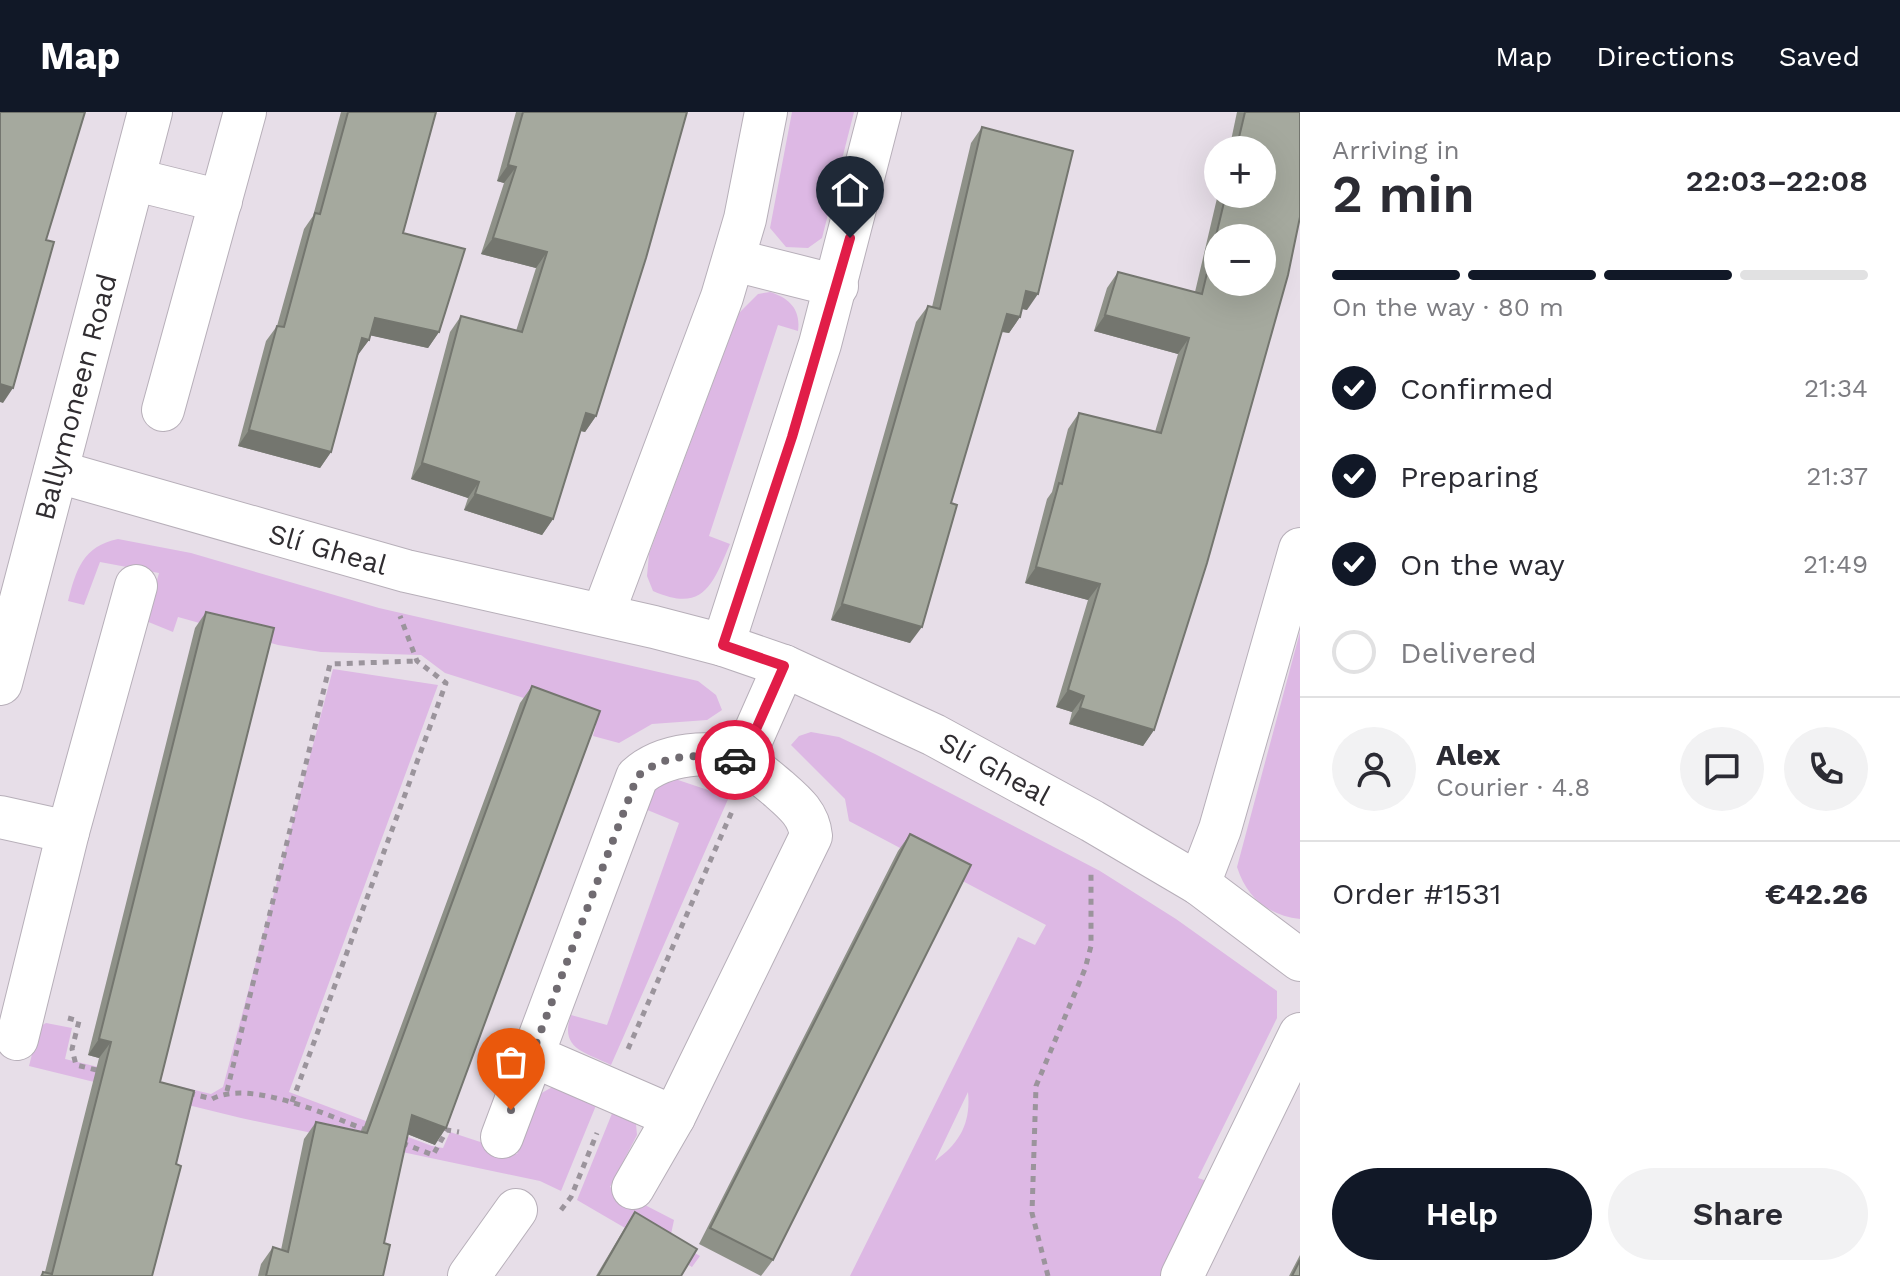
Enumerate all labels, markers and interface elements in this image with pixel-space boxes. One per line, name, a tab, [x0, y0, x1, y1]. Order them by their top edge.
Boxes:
text: Map	[40, 34, 120, 78]
text: Map	[1495, 40, 1552, 73]
text: Directions	[1596, 40, 1735, 73]
text: Saved	[1779, 40, 1860, 73]
text: Arriving in	[1332, 135, 1460, 165]
map controls	[1204, 136, 1276, 296]
button: +	[1204, 136, 1276, 208]
pin	[816, 156, 884, 238]
text: 22:03–22:08	[1686, 163, 1868, 198]
text: 2 min	[1332, 164, 1475, 225]
icon: home	[828, 168, 872, 212]
button: −	[1204, 224, 1276, 296]
street label: Ballymoneen Road	[27, 270, 123, 524]
text: On the way · 80 m	[1332, 292, 1564, 322]
icon: check	[1332, 366, 1376, 410]
text: Confirmed	[1400, 371, 1554, 406]
text: 21:34	[1804, 373, 1868, 403]
icon: check	[1332, 454, 1376, 498]
text: Preparing	[1400, 459, 1538, 494]
text: 21:37	[1806, 461, 1868, 491]
street label: Slí Gheal	[265, 516, 392, 581]
icon: check	[1332, 542, 1376, 586]
text: On the way	[1400, 547, 1565, 582]
text: 21:49	[1803, 549, 1868, 579]
text: Delivered	[1400, 635, 1537, 670]
courier	[695, 720, 775, 800]
street label: Slí Gheal	[934, 725, 1057, 812]
button: person	[1332, 727, 1416, 811]
button: chat	[1680, 727, 1764, 811]
button: phone	[1784, 727, 1868, 811]
text: Alex	[1436, 737, 1500, 772]
icon: car	[713, 738, 757, 782]
text: Courier · 4.8	[1436, 772, 1590, 802]
text: Order #1531	[1332, 876, 1501, 911]
text: €42.26	[1765, 876, 1868, 911]
pin	[477, 1028, 545, 1110]
icon: bag	[489, 1040, 533, 1084]
button: Help	[1332, 1168, 1592, 1260]
button: Share	[1608, 1168, 1868, 1260]

